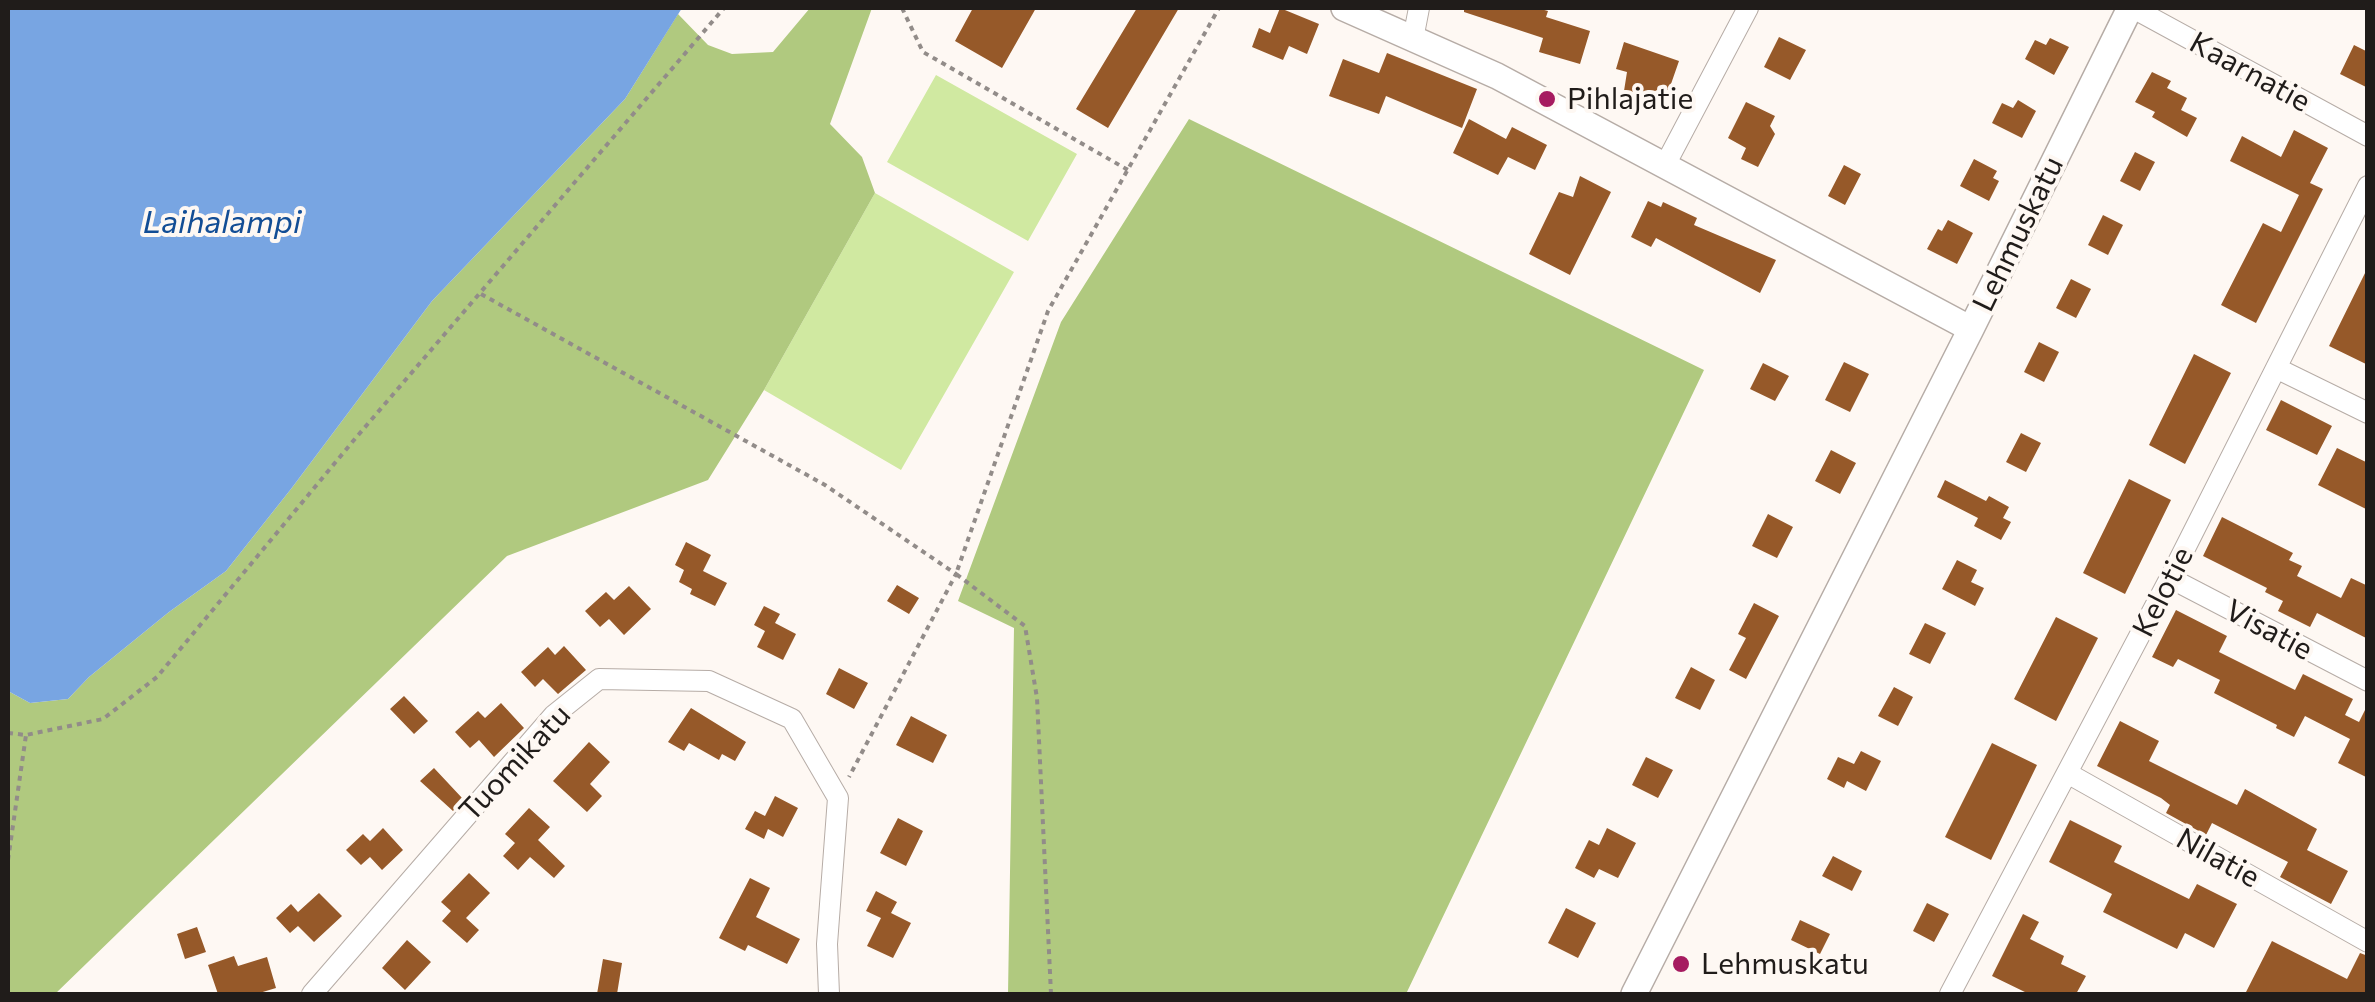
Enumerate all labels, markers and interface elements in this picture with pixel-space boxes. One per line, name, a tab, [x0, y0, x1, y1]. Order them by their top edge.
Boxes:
street label: Kaarnatie	[2183, 24, 2317, 120]
place label: Pihlajatie	[1567, 81, 1693, 117]
marker: Pihlajatie	[1536, 88, 1558, 110]
street label: Lehmuskatu	[1965, 151, 2071, 317]
water label: Laihalampi	[143, 203, 301, 241]
street label: Kelotie	[2125, 541, 2201, 643]
street label: Visatie	[2219, 592, 2319, 668]
street label: Tuomikatu	[452, 697, 578, 829]
street label: Nilatie	[2170, 821, 2266, 895]
place label: Lehmuskatu	[1701, 946, 1869, 982]
marker: Lehmuskatu	[1670, 953, 1692, 975]

